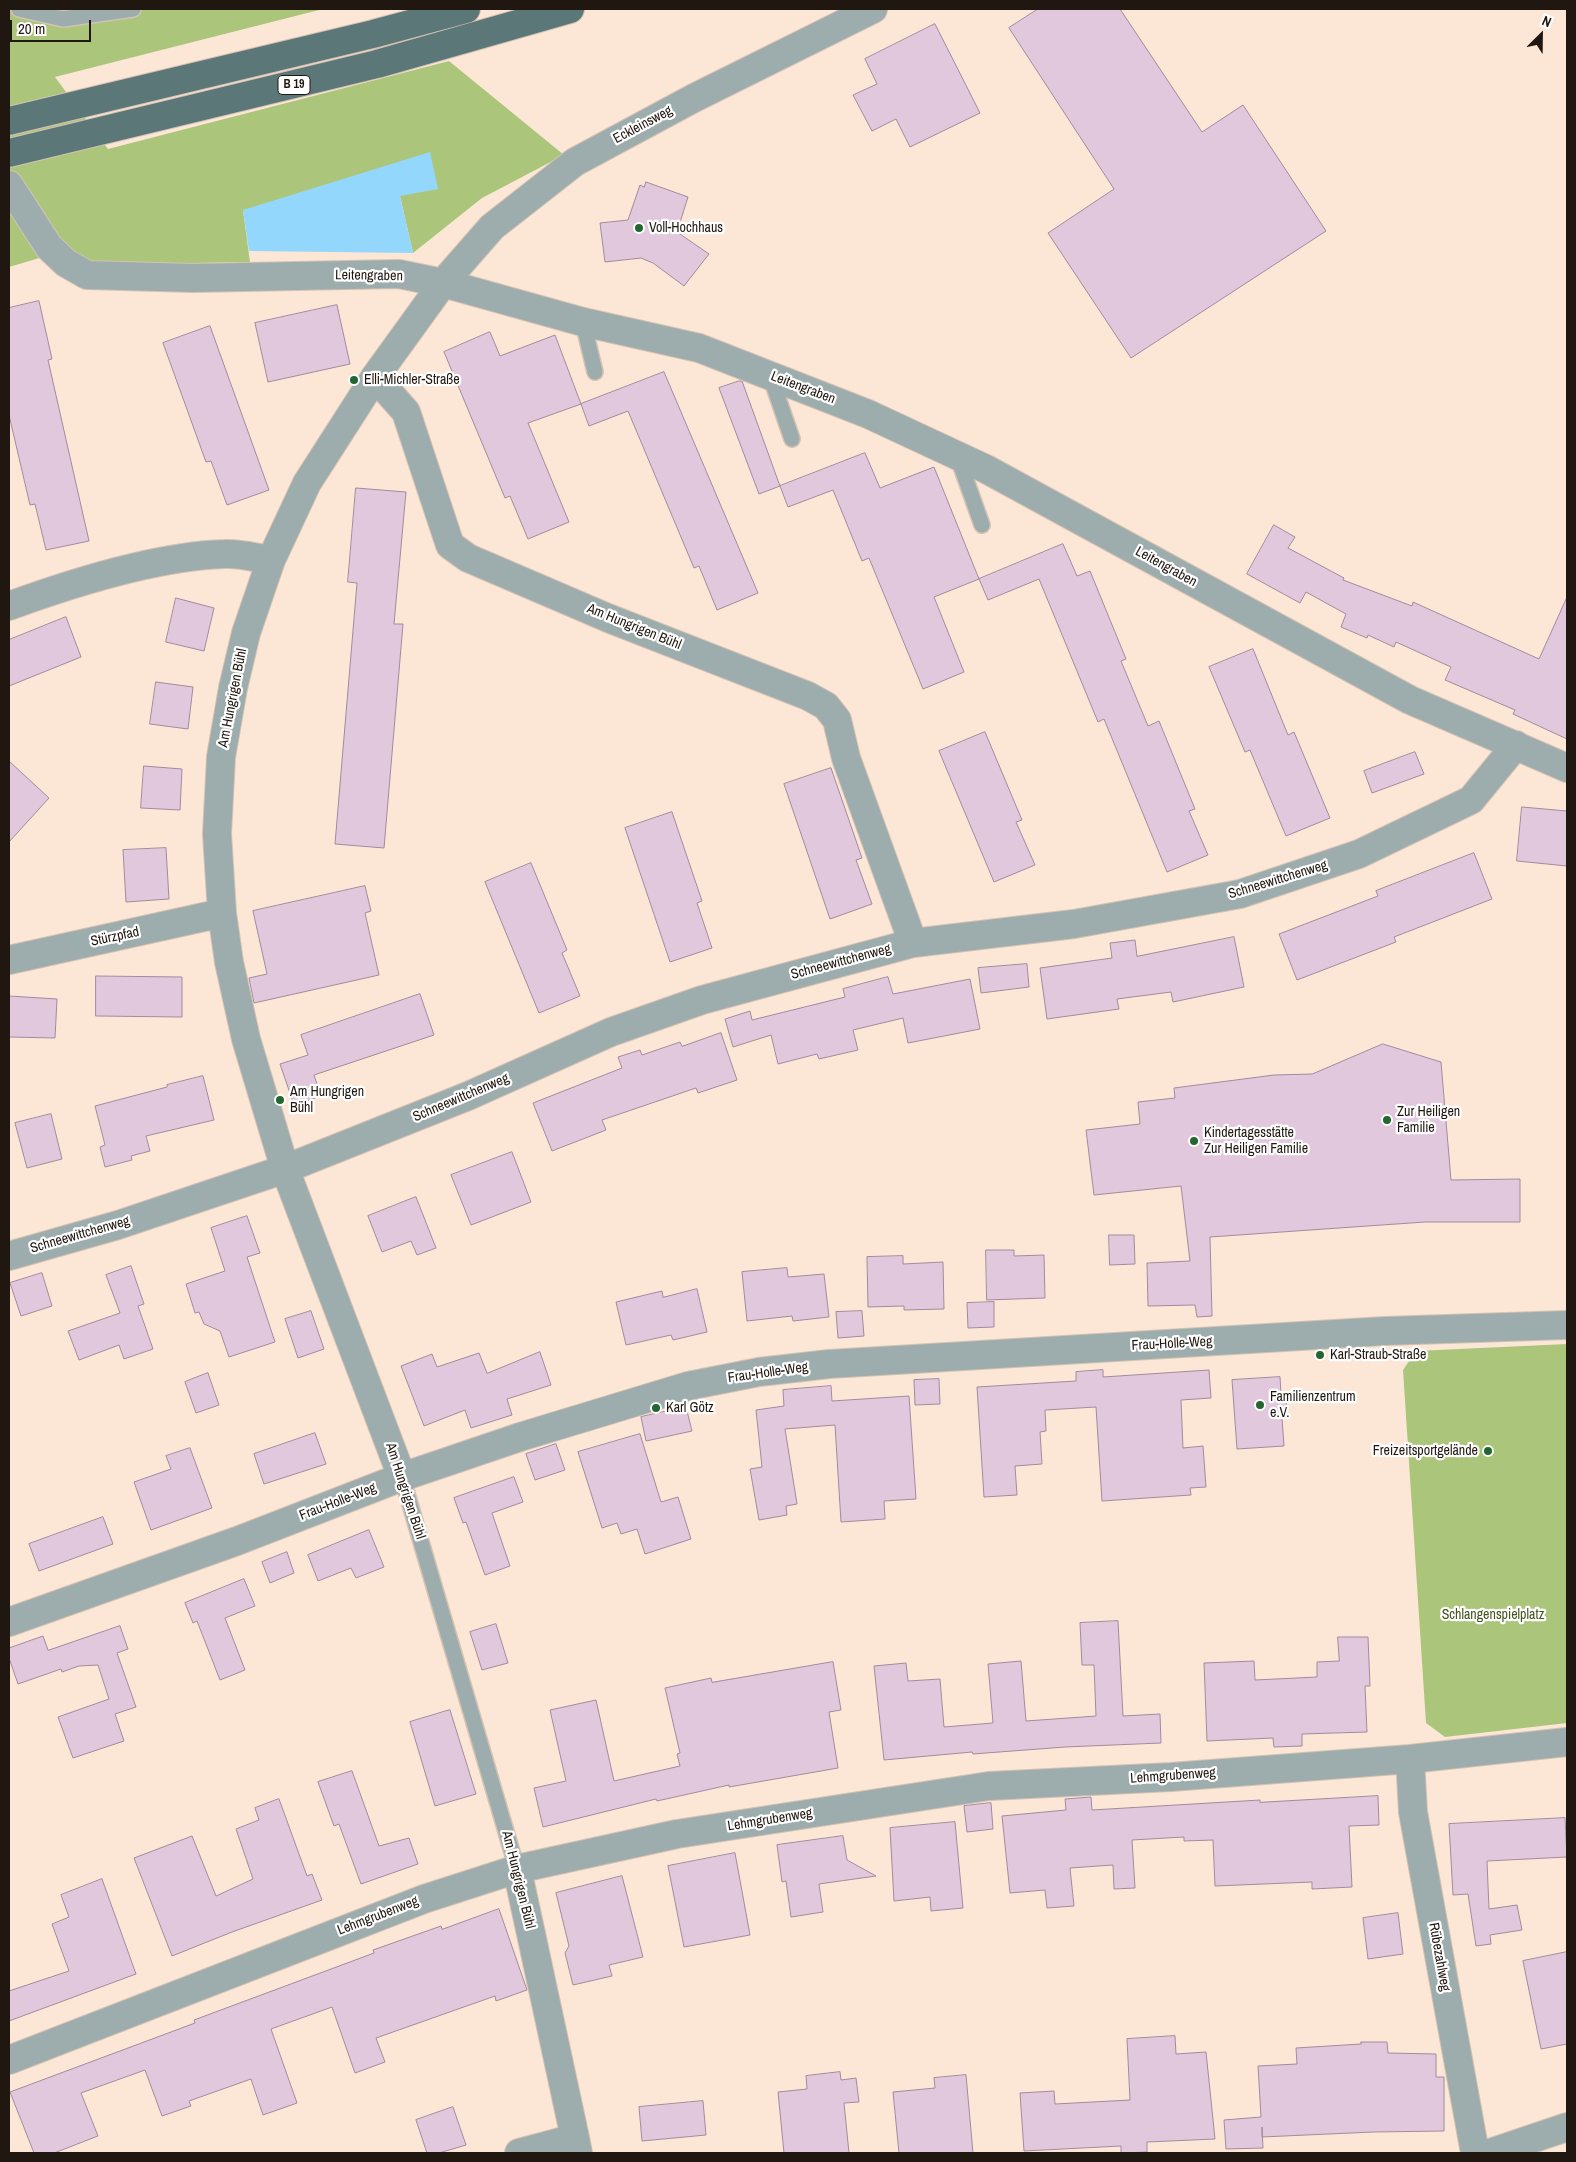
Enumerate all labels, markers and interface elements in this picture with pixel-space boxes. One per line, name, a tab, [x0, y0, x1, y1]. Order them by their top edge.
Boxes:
scale bar	[12, 10, 94, 42]
north arrow	[1516, 10, 1566, 60]
text: N	[1540, 11, 1554, 31]
text: 20 m	[18, 18, 45, 39]
road number: B 19	[278, 76, 310, 94]
street label: Eckleinsweg	[611, 102, 675, 148]
place label: Voll-Hochhaus	[649, 220, 723, 236]
marker: Voll-Hochhaus	[633, 222, 645, 234]
street label: Leitengraben	[335, 267, 403, 285]
street label: Leitengraben	[768, 368, 838, 408]
place label: Elli-Michler-Straße	[364, 372, 460, 388]
marker: Elli-Michler-Straße	[348, 374, 360, 386]
street label: Leitengraben	[1132, 543, 1200, 591]
street label: Am Hungrigen Bühl	[584, 600, 684, 654]
street label: Am Hungrigen Bühl	[215, 647, 251, 749]
street label: Schneewittchenweg	[1226, 857, 1330, 903]
street label: Stürzpfad	[89, 924, 141, 950]
street label: Schneewittchenweg	[789, 941, 893, 983]
street label: Schneewittchenweg	[410, 1070, 512, 1126]
place label: Am Hungrigen Bühl	[290, 1084, 364, 1116]
marker: Am Hungrigen Bühl	[274, 1094, 286, 1106]
place label: Zur Heiligen Familie	[1397, 1104, 1460, 1136]
marker: Zur Heiligen Familie	[1381, 1114, 1393, 1126]
place label: Kindertagesstätte Zur Heiligen Familie	[1204, 1125, 1308, 1158]
marker: Kindertagesstätte Zur Heiligen Familie	[1188, 1135, 1200, 1147]
street label: Schneewittchenweg	[28, 1213, 132, 1257]
street label: Frau-Holle-Weg	[1131, 1333, 1213, 1355]
place label: Karl-Straub-Straße	[1330, 1347, 1426, 1363]
marker: Karl-Straub-Straße	[1314, 1349, 1326, 1361]
street label: Frau-Holle-Weg	[727, 1359, 809, 1387]
place label: Familienzentrum e.V.	[1270, 1389, 1356, 1421]
marker: Familienzentrum e.V.	[1254, 1399, 1266, 1411]
place label: Karl Götz	[666, 1400, 714, 1416]
marker: Karl Götz	[650, 1402, 662, 1414]
street label: Am Hungrigen Bühl	[382, 1441, 428, 1541]
place label: Freizeitsportgelände	[1373, 1443, 1478, 1459]
marker: Freizeitsportgelände	[1482, 1445, 1494, 1457]
street label: Frau-Holle-Weg	[297, 1480, 379, 1524]
park label: Schlangenspielplatz	[1442, 1607, 1544, 1623]
street label: Lehmgrubenweg	[1130, 1765, 1216, 1787]
street label: Lehmgrubenweg	[726, 1805, 814, 1835]
street label: Am Hungrigen Bühl	[498, 1829, 538, 1931]
street label: Lehmgrubenweg	[335, 1893, 421, 1939]
street label: Rübezahlweg	[1425, 1921, 1453, 1993]

